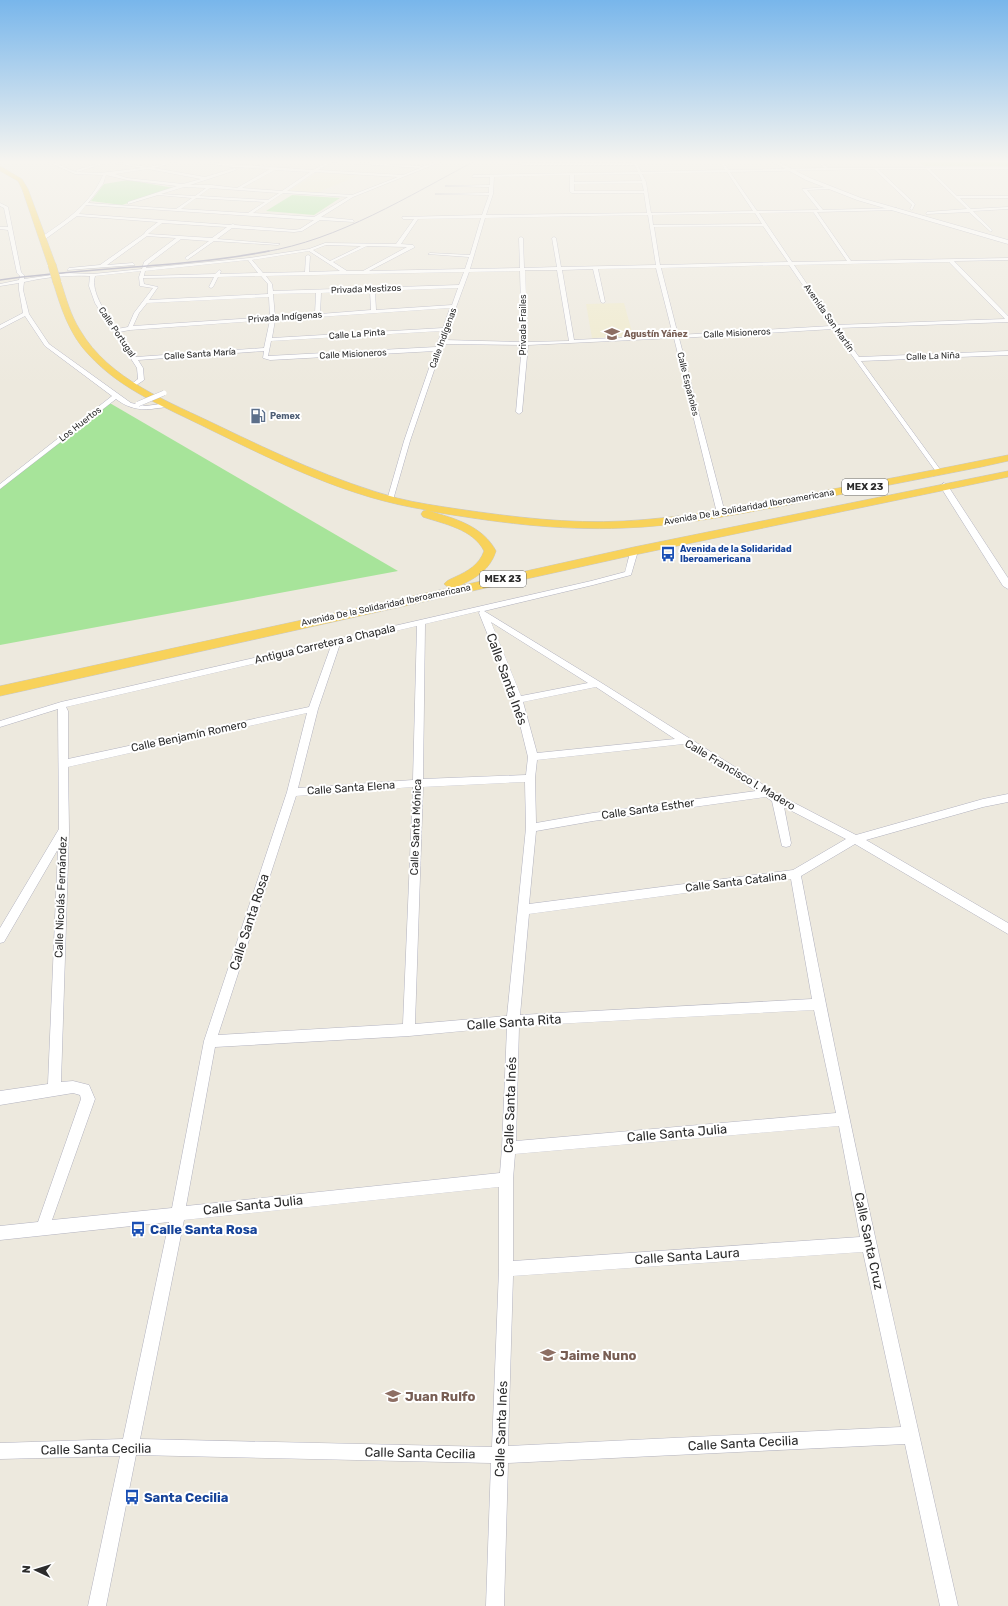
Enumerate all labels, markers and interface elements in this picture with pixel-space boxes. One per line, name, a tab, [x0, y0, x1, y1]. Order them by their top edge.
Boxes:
street label: Avenida San Martín	[802, 282, 856, 354]
street label: Privada Mestizos	[331, 283, 402, 295]
street label: Privada Frailes	[518, 294, 528, 356]
street label: Calle Portugal	[97, 305, 137, 359]
street label: Calle Indígenas	[427, 306, 459, 370]
street label: Privada Indígenas	[247, 309, 323, 325]
school or university icon: Agustín Yáñez	[603, 325, 621, 343]
street label: Calle Misioneros	[703, 326, 771, 340]
street label: Calle La Pinta	[328, 327, 386, 341]
place label: Agustín Yáñez	[624, 329, 688, 340]
street label: Calle Santa María	[164, 347, 236, 361]
street label: Calle Misioneros	[319, 347, 387, 361]
street label: Calle La Niña	[906, 350, 960, 362]
street label: Calle Españoles	[675, 351, 701, 417]
street label: Los Huertos	[57, 404, 103, 443]
fuel station icon: Pemex	[249, 407, 267, 425]
place label: Pemex	[270, 411, 301, 421]
road number: MEX 23	[842, 479, 888, 495]
street label: Avenida De la Solidaridad Iberoamericana	[663, 487, 835, 527]
place label: Avenida de la Solidaridad Iberoamericana	[680, 544, 792, 564]
bus stop icon: Avenida de la Solidaridad Iberoamericana	[659, 545, 677, 563]
road number: MEX 23	[480, 571, 526, 587]
street label: Avenida De la Solidaridad Iberoamericana	[300, 582, 472, 628]
street label: Antigua Carretera a Chapala	[253, 621, 397, 667]
street label: Calle Santa Inés	[483, 631, 531, 727]
street label: Calle Benjamín Romero	[130, 717, 248, 755]
street label: Calle Francisco I. Madero	[682, 737, 798, 813]
street label: Calle Santa Elena	[306, 778, 396, 798]
street label: Calle Santa Mónica	[408, 778, 424, 876]
street label: Calle Santa Esther	[601, 796, 696, 822]
street label: Calle Nicolás Fernández	[52, 836, 70, 958]
street label: Calle Santa Catalina	[685, 869, 787, 895]
street label: Calle Santa Rosa	[226, 872, 272, 972]
street label: Calle Santa Rita	[466, 1011, 562, 1033]
street label: Calle Santa Inés	[501, 1056, 519, 1153]
street label: Calle Santa Julia	[626, 1121, 728, 1145]
street label: Calle Santa Cruz	[851, 1191, 887, 1291]
street label: Calle Santa Julia	[202, 1192, 304, 1218]
bus stop icon: Calle Santa Rosa	[129, 1220, 147, 1238]
place label: Calle Santa Rosa	[150, 1222, 258, 1237]
street label: Calle Santa Laura	[634, 1245, 740, 1267]
school or university icon: Jaime Nuno	[539, 1346, 557, 1364]
place label: Jaime Nuno	[560, 1348, 637, 1363]
street label: Calle Santa Inés	[492, 1380, 510, 1477]
school or university icon: Juan Rulfo	[384, 1387, 402, 1405]
place label: Juan Rulfo	[405, 1389, 476, 1404]
street label: Calle Santa Cecilia	[687, 1433, 799, 1453]
street label: Calle Santa Cecilia	[40, 1441, 152, 1457]
street label: Calle Santa Cecilia	[364, 1445, 476, 1461]
bus stop icon: Santa Cecilia	[123, 1488, 141, 1506]
place label: Santa Cecilia	[144, 1490, 228, 1505]
north arrow	[16, 1550, 56, 1590]
text: N	[20, 1565, 33, 1574]

